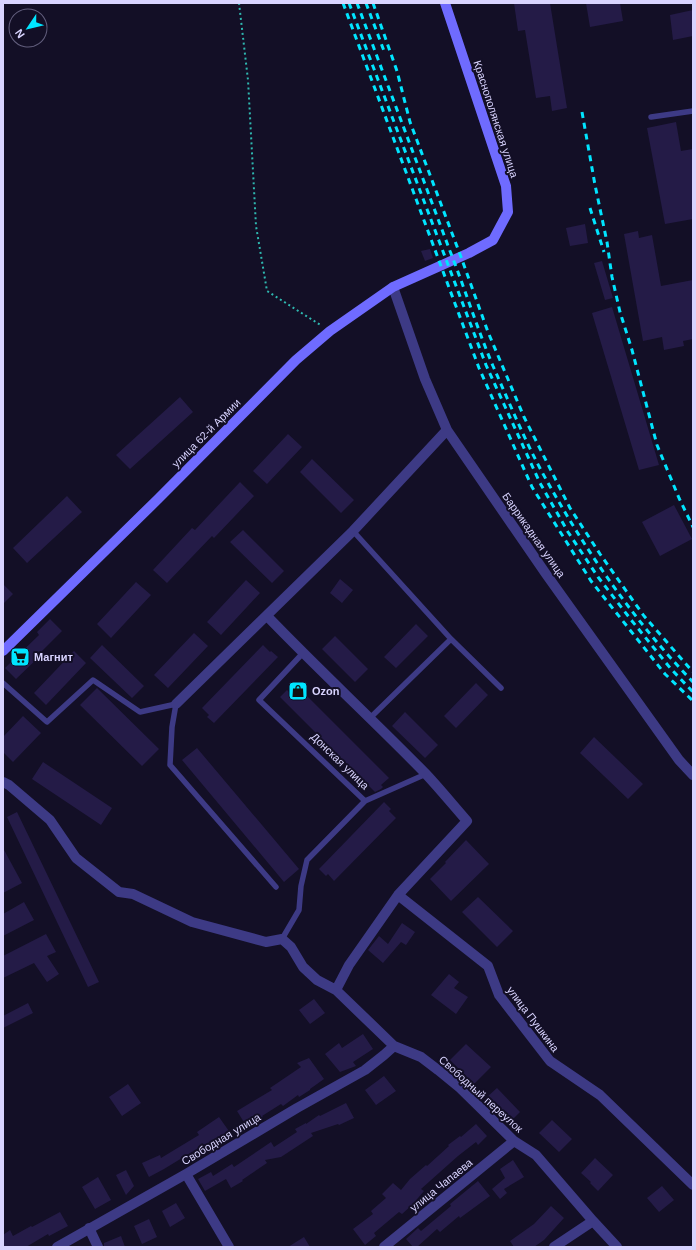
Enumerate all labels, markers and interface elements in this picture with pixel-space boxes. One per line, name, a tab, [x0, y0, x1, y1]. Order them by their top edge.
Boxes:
north arrow	[8, 8, 48, 48]
text: N	[13, 27, 27, 40]
street label: Краснополянская улица	[471, 59, 521, 180]
street label: улица 62-й Армии	[169, 396, 243, 470]
street label: Баррикадная улица	[500, 490, 568, 580]
supermarket icon: Магнит	[9, 646, 31, 668]
place label: Магнит	[34, 651, 73, 663]
shop icon: Ozon	[287, 680, 309, 702]
place label: Ozon	[312, 685, 340, 697]
street label: Донская улица	[309, 730, 372, 792]
street label: улица Пушкина	[505, 984, 562, 1055]
street label: Свободный переулок	[437, 1053, 525, 1135]
street label: Свободная улица	[179, 1110, 263, 1167]
street label: улица Чапаева	[407, 1156, 475, 1214]

